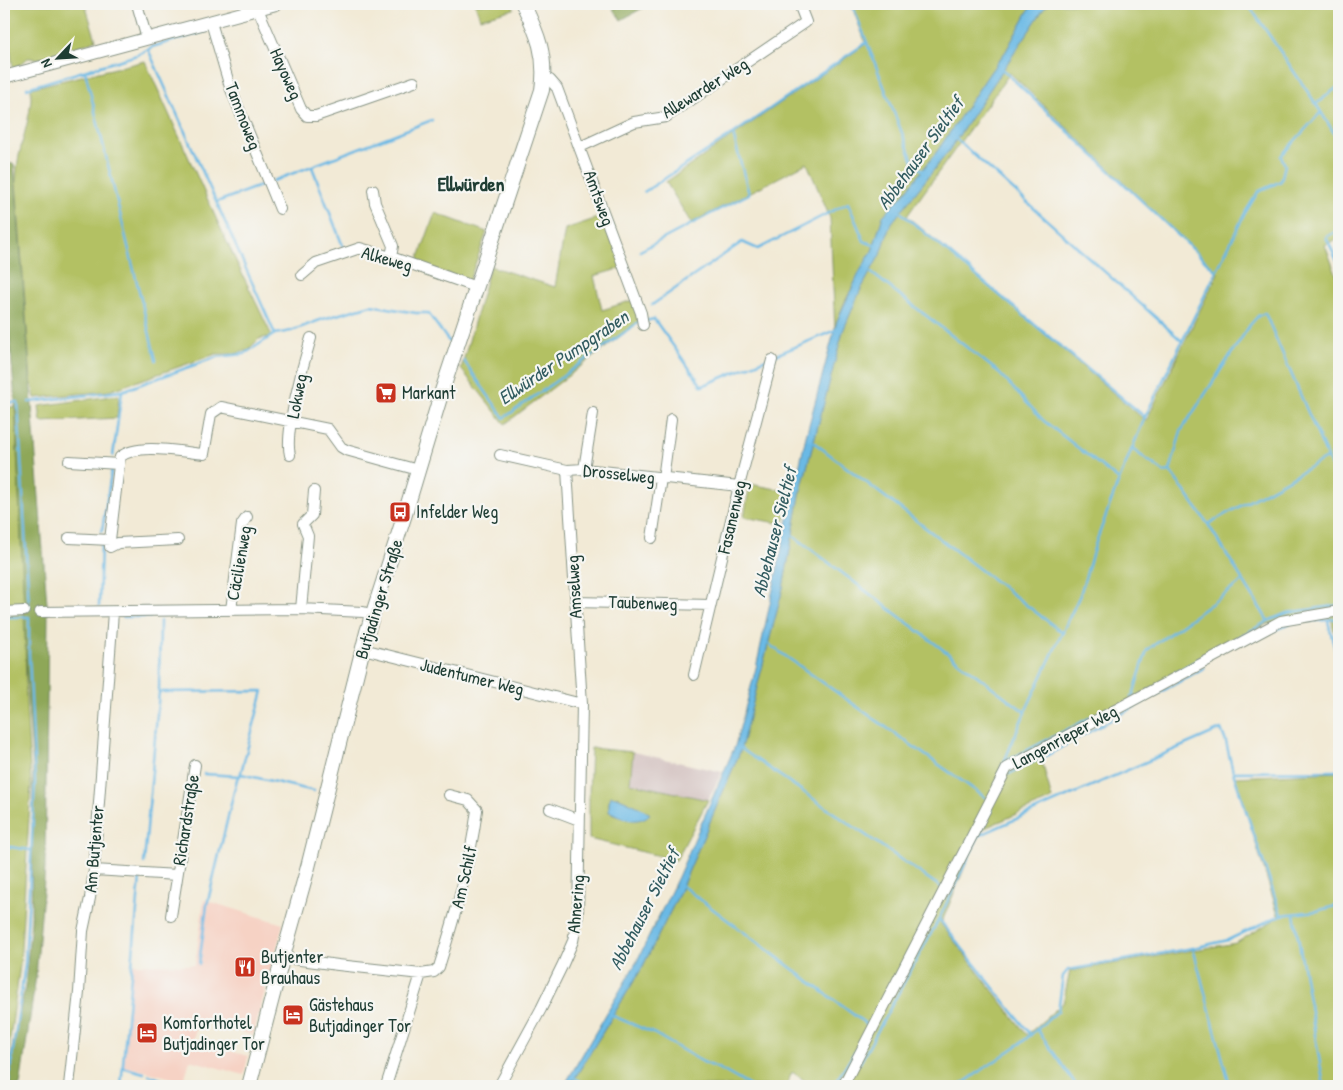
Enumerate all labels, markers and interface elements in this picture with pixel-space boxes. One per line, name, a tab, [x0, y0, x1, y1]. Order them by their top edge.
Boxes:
north arrow	[32, 32, 82, 82]
street label: Hayoweg	[264, 44, 309, 103]
street label: Allewarder Weg	[657, 51, 753, 124]
text: N	[35, 56, 56, 71]
street label: Tammoweg	[219, 78, 268, 153]
water label: Abbehauser Sieltief	[870, 89, 971, 214]
street label: Amtsweg	[578, 166, 621, 229]
district label: Ellwürden	[437, 170, 505, 197]
street label: Alkeweg	[359, 239, 415, 278]
water label: Ellwürder Pumpgraben	[493, 303, 634, 410]
street label: Lokweg	[280, 371, 313, 420]
place label: Markant	[402, 380, 456, 405]
supermarket icon: Markant	[374, 381, 398, 405]
street label: Drosselweg	[582, 457, 656, 490]
water label: Abbehauser Sieltief	[745, 461, 803, 600]
street label: Fasanenweg	[711, 478, 752, 557]
place label: Infelder Weg	[416, 499, 498, 524]
bus stop icon: Infelder Weg	[388, 500, 412, 524]
street label: Cäcilienweg	[220, 524, 257, 602]
street label: Butjadinger Straße	[348, 536, 409, 662]
street label: Amselweg	[559, 555, 588, 619]
street label: Taubenweg	[608, 589, 678, 616]
street label: Judentumer Weg	[418, 652, 527, 702]
street label: Langenrieper Weg	[1008, 698, 1122, 775]
street label: Richardstraße	[166, 773, 205, 867]
street label: Am Butjenter	[77, 804, 110, 894]
water label: Abbehauser Sieltief	[602, 841, 687, 974]
street label: Am Schilf	[444, 843, 483, 911]
street label: Ahnering	[560, 874, 591, 934]
place label: Butjenter Brauhaus	[261, 944, 323, 990]
restaurant icon: Butjenter Brauhaus	[233, 955, 257, 979]
place label: Gästehaus Butjadinger Tor	[309, 992, 411, 1038]
hotel icon: Gästehaus Butjadinger Tor	[281, 1003, 305, 1027]
place label: Komforthotel Butjadinger Tor	[163, 1010, 265, 1056]
hotel icon: Komforthotel Butjadinger Tor	[135, 1021, 159, 1045]

